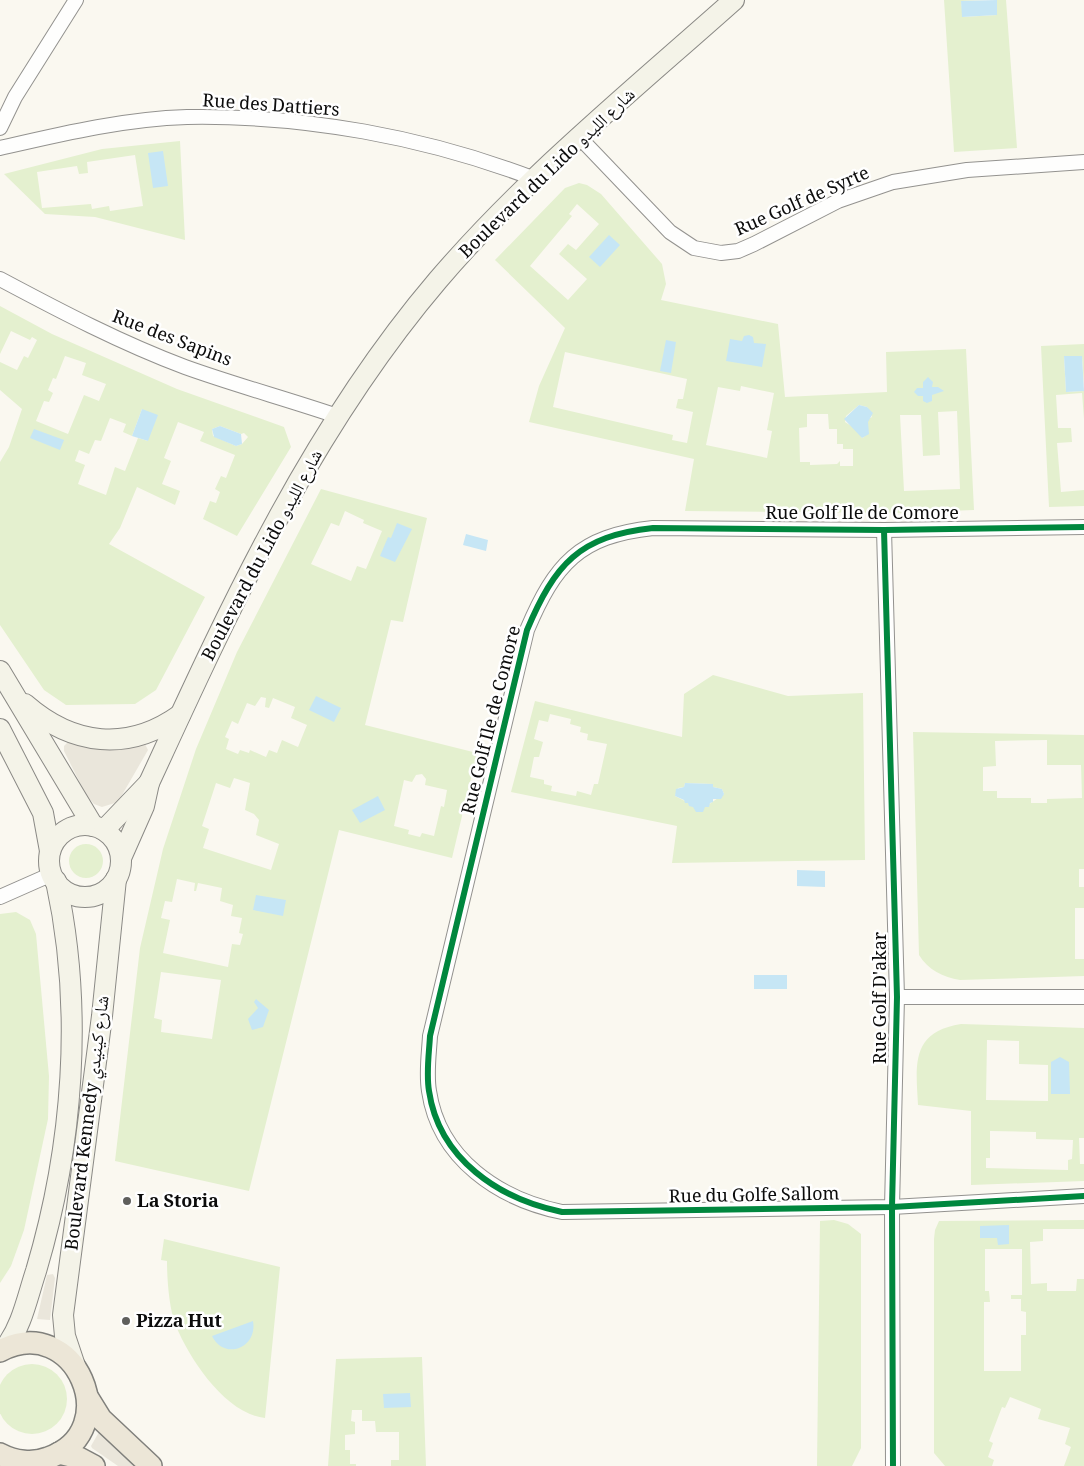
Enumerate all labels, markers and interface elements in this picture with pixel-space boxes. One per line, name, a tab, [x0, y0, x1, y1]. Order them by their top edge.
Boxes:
street label: Boulevard du Lido شارع الليدو	[453, 82, 644, 267]
street label: Rue des Dattiers	[201, 87, 340, 127]
street label: Rue Golf de Syrte	[730, 160, 875, 246]
street label: Rue des Sapins	[107, 303, 236, 376]
street label: Boulevard du Lido شارع الليدو	[195, 445, 332, 667]
street label: Rue Golf Ile de Comore	[765, 500, 959, 530]
street label: Rue Golf Ile de Comore	[455, 623, 531, 818]
street label: Rue Golf D'akar	[867, 931, 897, 1064]
street label: Boulevard Kennedy شارع كينيدي	[58, 994, 119, 1252]
street label: Rue du Golfe Sallom	[668, 1181, 840, 1213]
place label: La Storia	[137, 1188, 219, 1218]
marker: La Storia	[121, 1195, 133, 1207]
place label: Pizza Hut	[136, 1308, 222, 1338]
marker: Pizza Hut	[120, 1315, 132, 1327]

